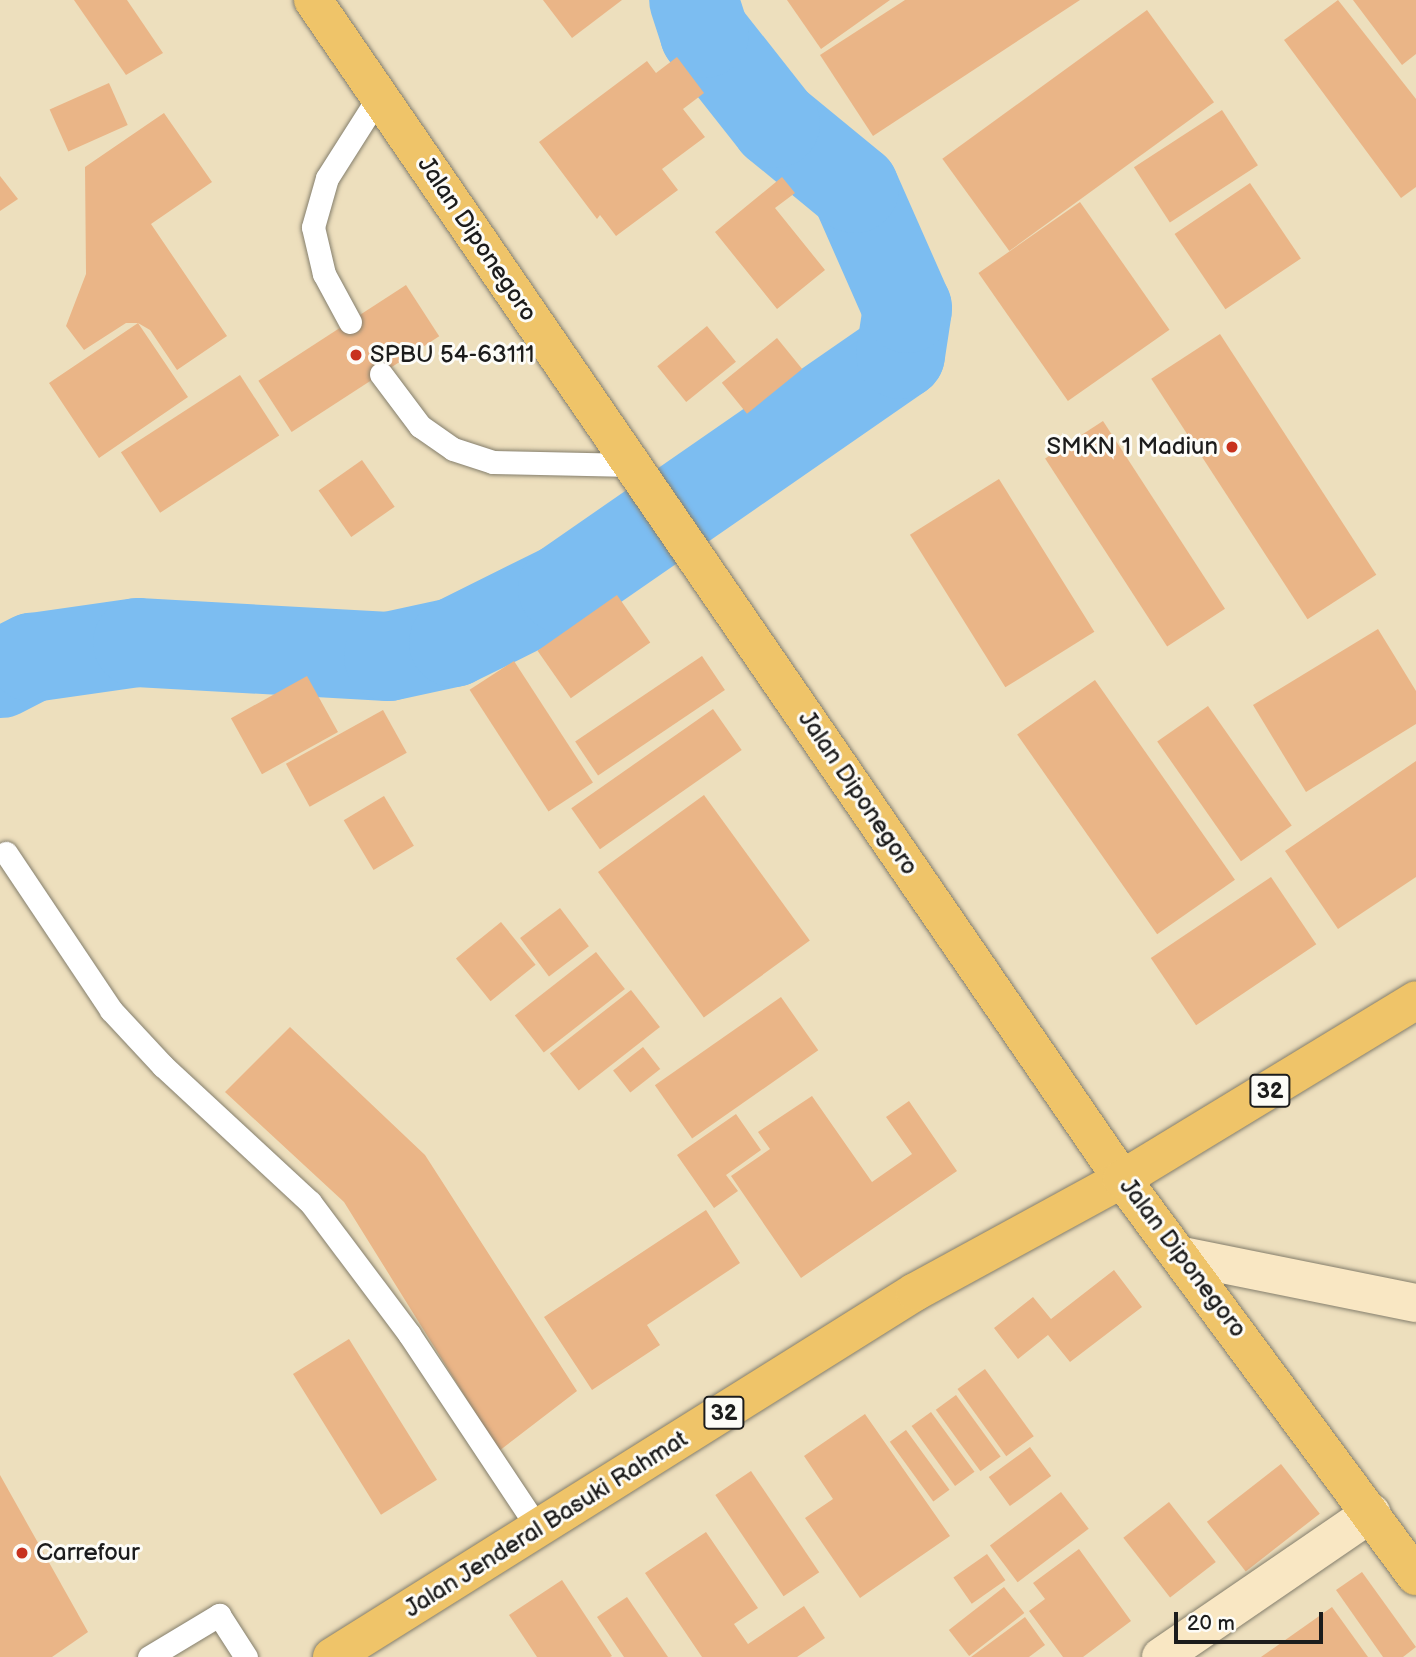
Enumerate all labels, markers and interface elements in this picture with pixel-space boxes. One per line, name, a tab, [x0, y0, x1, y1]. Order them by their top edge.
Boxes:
street label: Jalan Diponegoro	[411, 151, 543, 327]
place label: SPBU 54-63111	[370, 341, 535, 369]
marker: SPBU 54-63111	[348, 347, 364, 363]
place label: SMKN 1 Madiun	[1046, 433, 1218, 461]
marker: SMKN 1 Madiun	[1224, 439, 1240, 455]
street label: Jalan Diponegoro	[792, 705, 924, 881]
road number: 32	[1249, 1072, 1291, 1110]
street label: Jalan Diponegoro	[1114, 1173, 1252, 1343]
road number: 32	[703, 1394, 745, 1432]
street label: Jalan Jenderal Basuki Rahmat	[399, 1424, 693, 1624]
place label: Carrefour	[36, 1539, 140, 1567]
marker: Carrefour	[14, 1545, 30, 1561]
scale bar	[1178, 1598, 1327, 1642]
text: 20 m	[1187, 1611, 1235, 1636]

